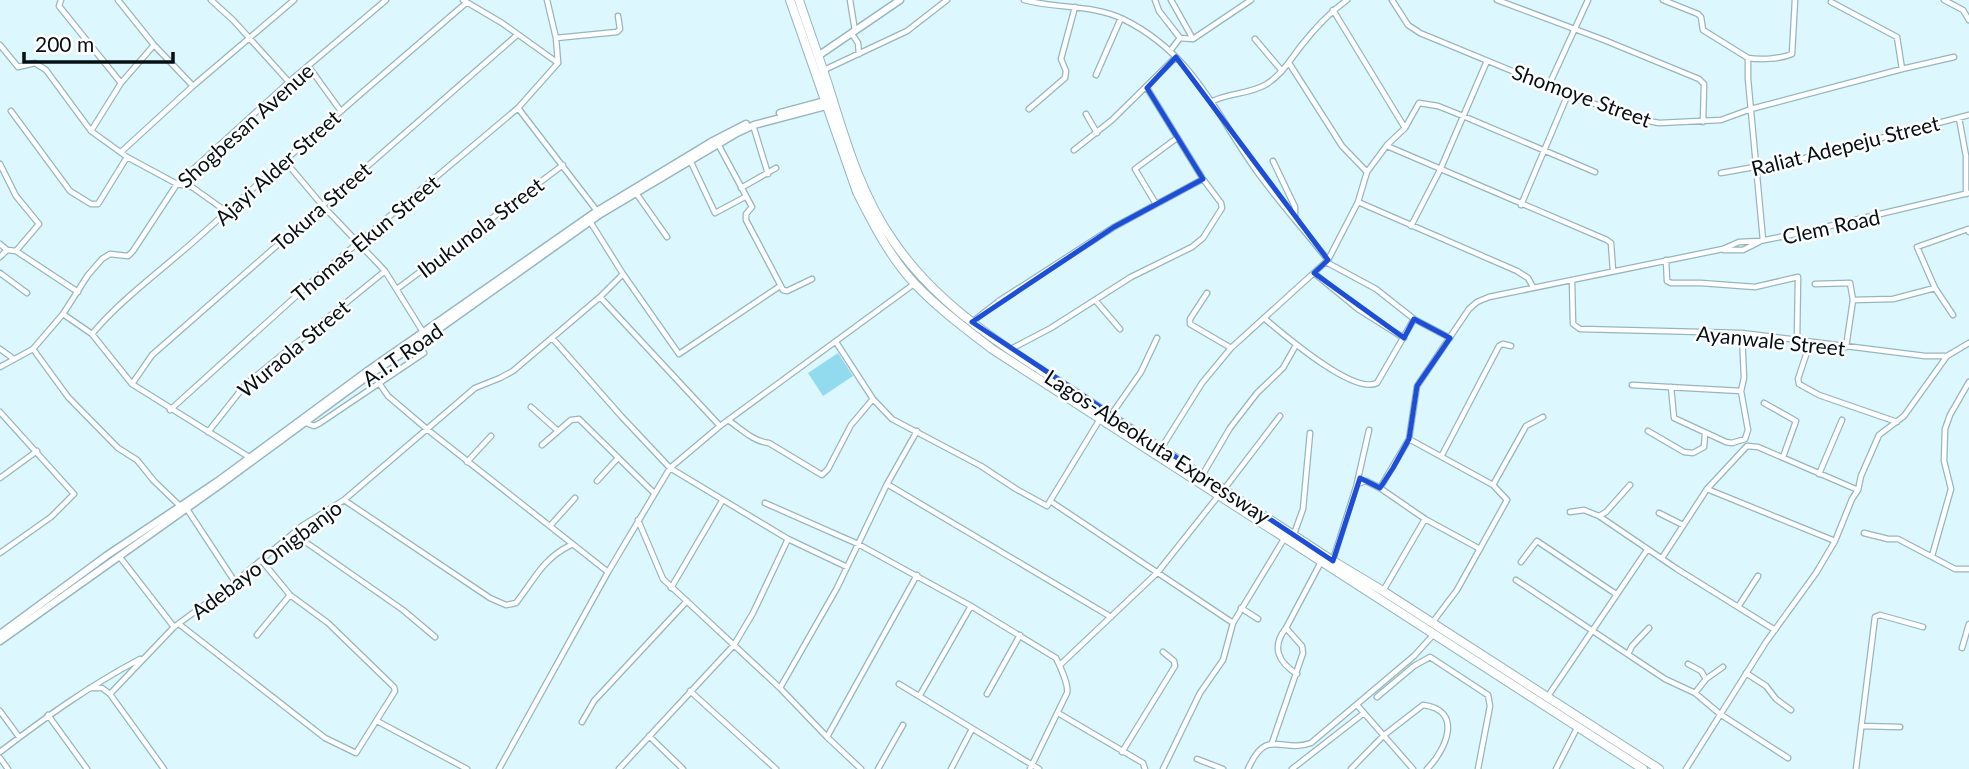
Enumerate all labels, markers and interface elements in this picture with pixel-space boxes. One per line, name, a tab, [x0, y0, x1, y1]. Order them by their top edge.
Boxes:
scale bar	[24, 21, 173, 65]
text: 200 m	[35, 31, 94, 56]
street label: Shogbesan Avenue	[172, 57, 318, 193]
street label: Shomoye Street	[1509, 58, 1655, 132]
street label: Ajayi Alder Street	[209, 104, 345, 230]
street label: Raliat Adepeju Street	[1748, 109, 1942, 180]
street label: Tokura Street	[266, 156, 376, 256]
street label: Thomas Ekun Street	[286, 169, 444, 307]
street label: Ibukunola Street	[412, 171, 548, 282]
street label: Clem Road	[1780, 203, 1882, 249]
street label: Wuraola Street	[232, 294, 354, 402]
street label: A.I.T Road	[357, 317, 447, 391]
street label: Ayanwale Street	[1695, 320, 1847, 360]
street label: Lagos-Abeokuta Expressway	[1041, 364, 1276, 528]
street label: Adebayo Onigbanjo	[186, 494, 346, 624]

